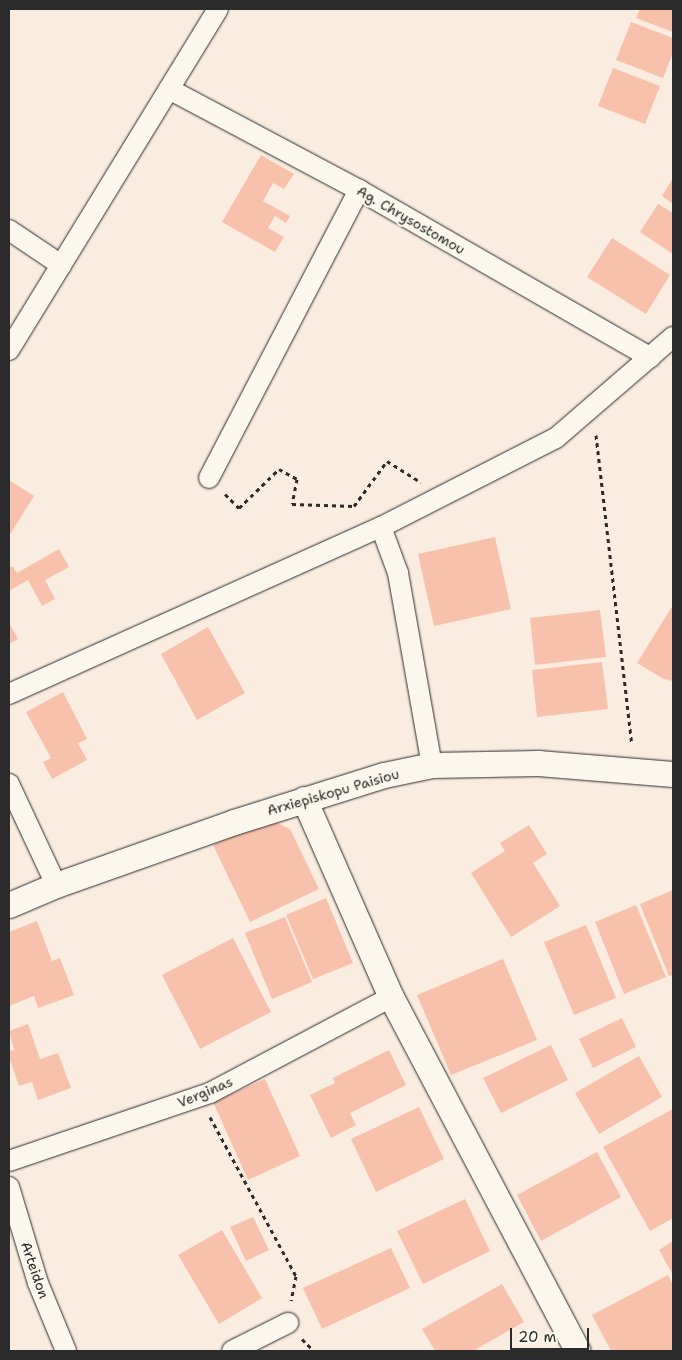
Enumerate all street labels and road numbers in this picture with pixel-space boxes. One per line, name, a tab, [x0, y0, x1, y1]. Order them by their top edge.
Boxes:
street label: Ag. Chrysostomou	[354, 182, 468, 258]
street label: Arxiepiskopu Paisiou	[265, 765, 401, 819]
street label: Verginas	[175, 1073, 235, 1111]
street label: Arteidon	[17, 1239, 53, 1301]

